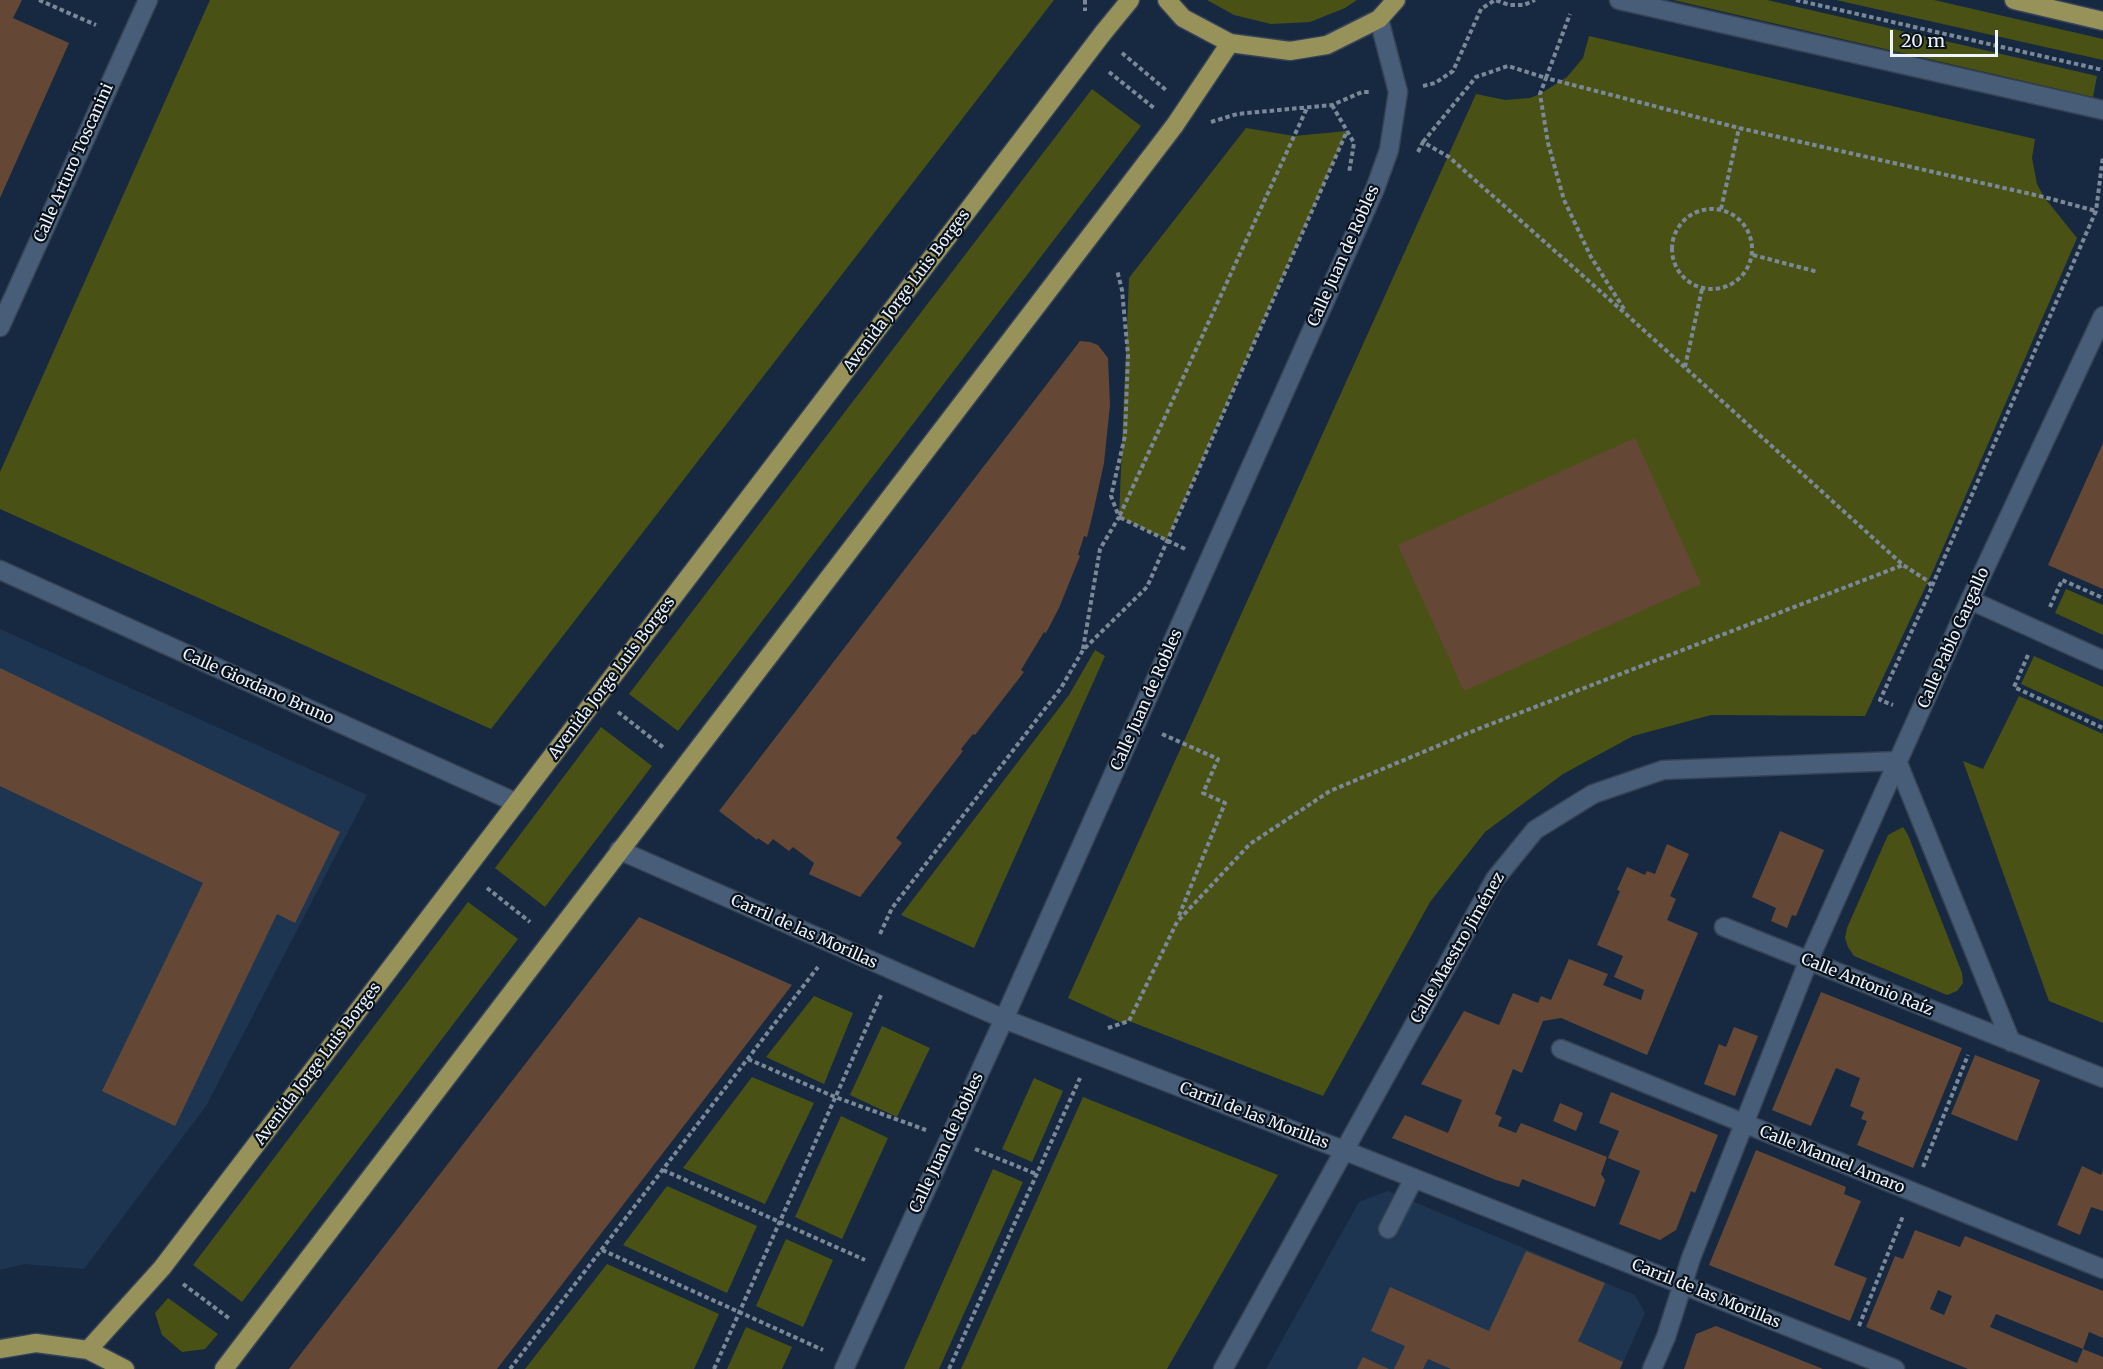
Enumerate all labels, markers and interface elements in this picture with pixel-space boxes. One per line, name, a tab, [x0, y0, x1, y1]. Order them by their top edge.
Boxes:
scale bar	[1893, 18, 2001, 56]
text: 20 m	[1901, 29, 1945, 52]
street label: Calle Arturo Toscanini	[30, 81, 118, 245]
street label: Calle Juan de Robles	[1304, 182, 1384, 330]
street label: Avenida Jorge Luis Borges	[840, 206, 974, 376]
street label: Calle Pablo Gargallo	[1914, 565, 1994, 711]
street label: Avenida Jorge Luis Borges	[545, 593, 679, 763]
street label: Calle Juan de Robles	[1107, 626, 1187, 774]
street label: Calle Giordano Bruno	[179, 645, 337, 729]
street label: Calle Maestro Jiménez	[1407, 869, 1509, 1027]
street label: Carril de las Morillas	[728, 891, 880, 973]
street label: Calle Antonio Raíz	[1798, 950, 1936, 1020]
street label: Avenida Jorge Luis Borges	[251, 979, 385, 1149]
street label: Calle Juan de Robles	[906, 1070, 988, 1216]
street label: Carril de las Morillas	[1177, 1079, 1331, 1153]
street label: Calle Manuel Amaro	[1757, 1122, 1907, 1198]
street label: Carril de las Morillas	[1629, 1255, 1783, 1333]

